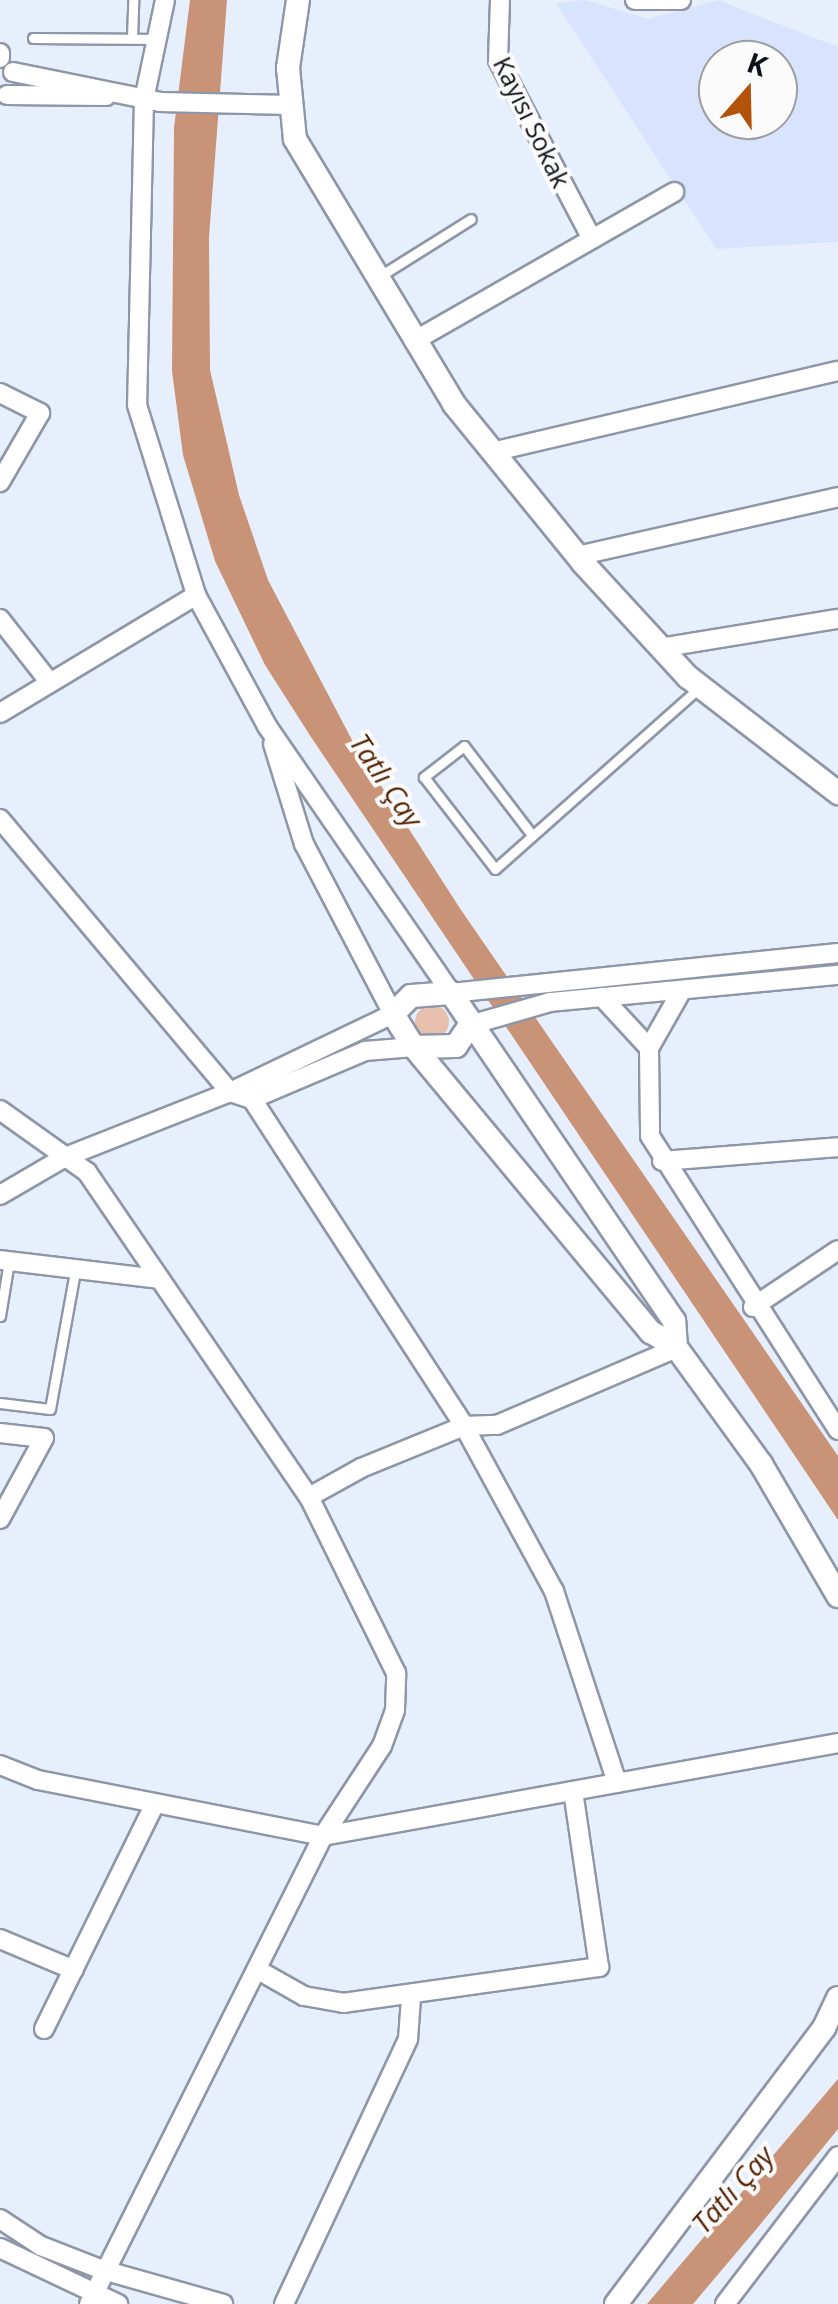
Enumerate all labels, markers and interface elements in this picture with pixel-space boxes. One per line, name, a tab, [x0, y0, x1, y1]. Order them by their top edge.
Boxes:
north arrow	[698, 40, 798, 140]
text: K	[742, 43, 773, 85]
street label: Kayısı Sokak	[487, 52, 577, 192]
water label: Tatlı Çay	[344, 727, 430, 833]
water label: Tatlı Çay	[684, 2139, 780, 2239]

